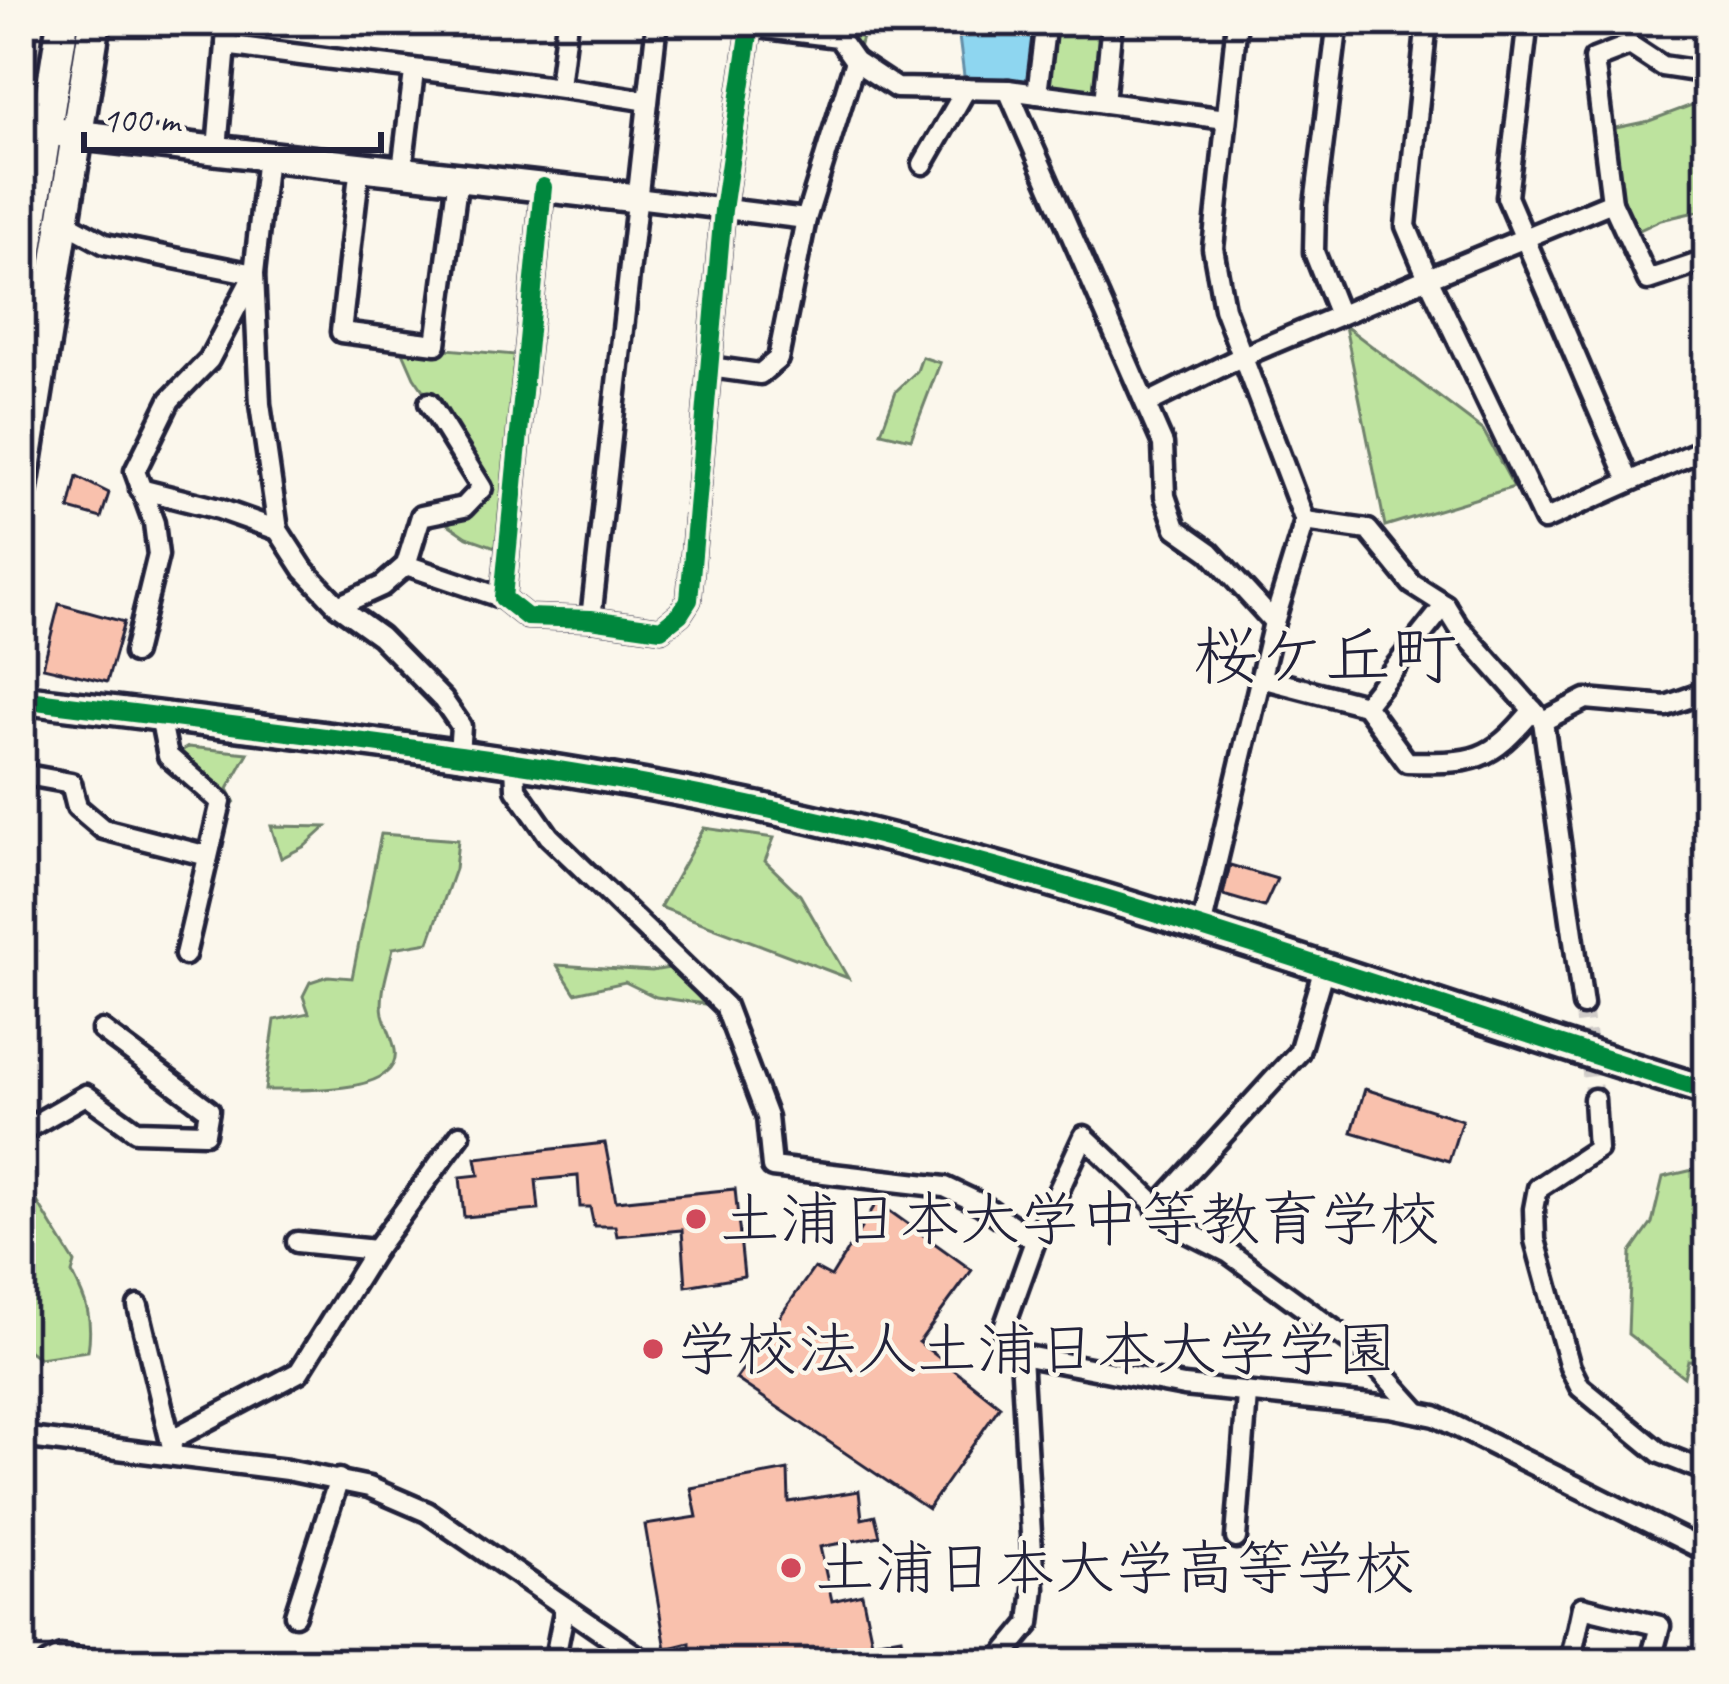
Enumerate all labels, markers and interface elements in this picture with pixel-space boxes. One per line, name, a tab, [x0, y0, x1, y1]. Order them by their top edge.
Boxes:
scale bar	[84, 78, 381, 152]
text: 100 m	[102, 97, 182, 143]
district label: 桜ケ丘町	[1193, 615, 1457, 698]
place label: 土浦日本大学中等教育学校	[720, 1181, 1440, 1257]
marker: 土浦日本大学中等教育学校	[683, 1206, 709, 1232]
place label: 学校法人土浦日本大学学園	[677, 1311, 1397, 1387]
marker: 学校法人土浦日本大学学園	[640, 1336, 666, 1362]
place label: 土浦日本大学高等学校	[815, 1530, 1415, 1606]
marker: 土浦日本大学高等学校	[778, 1555, 804, 1581]

